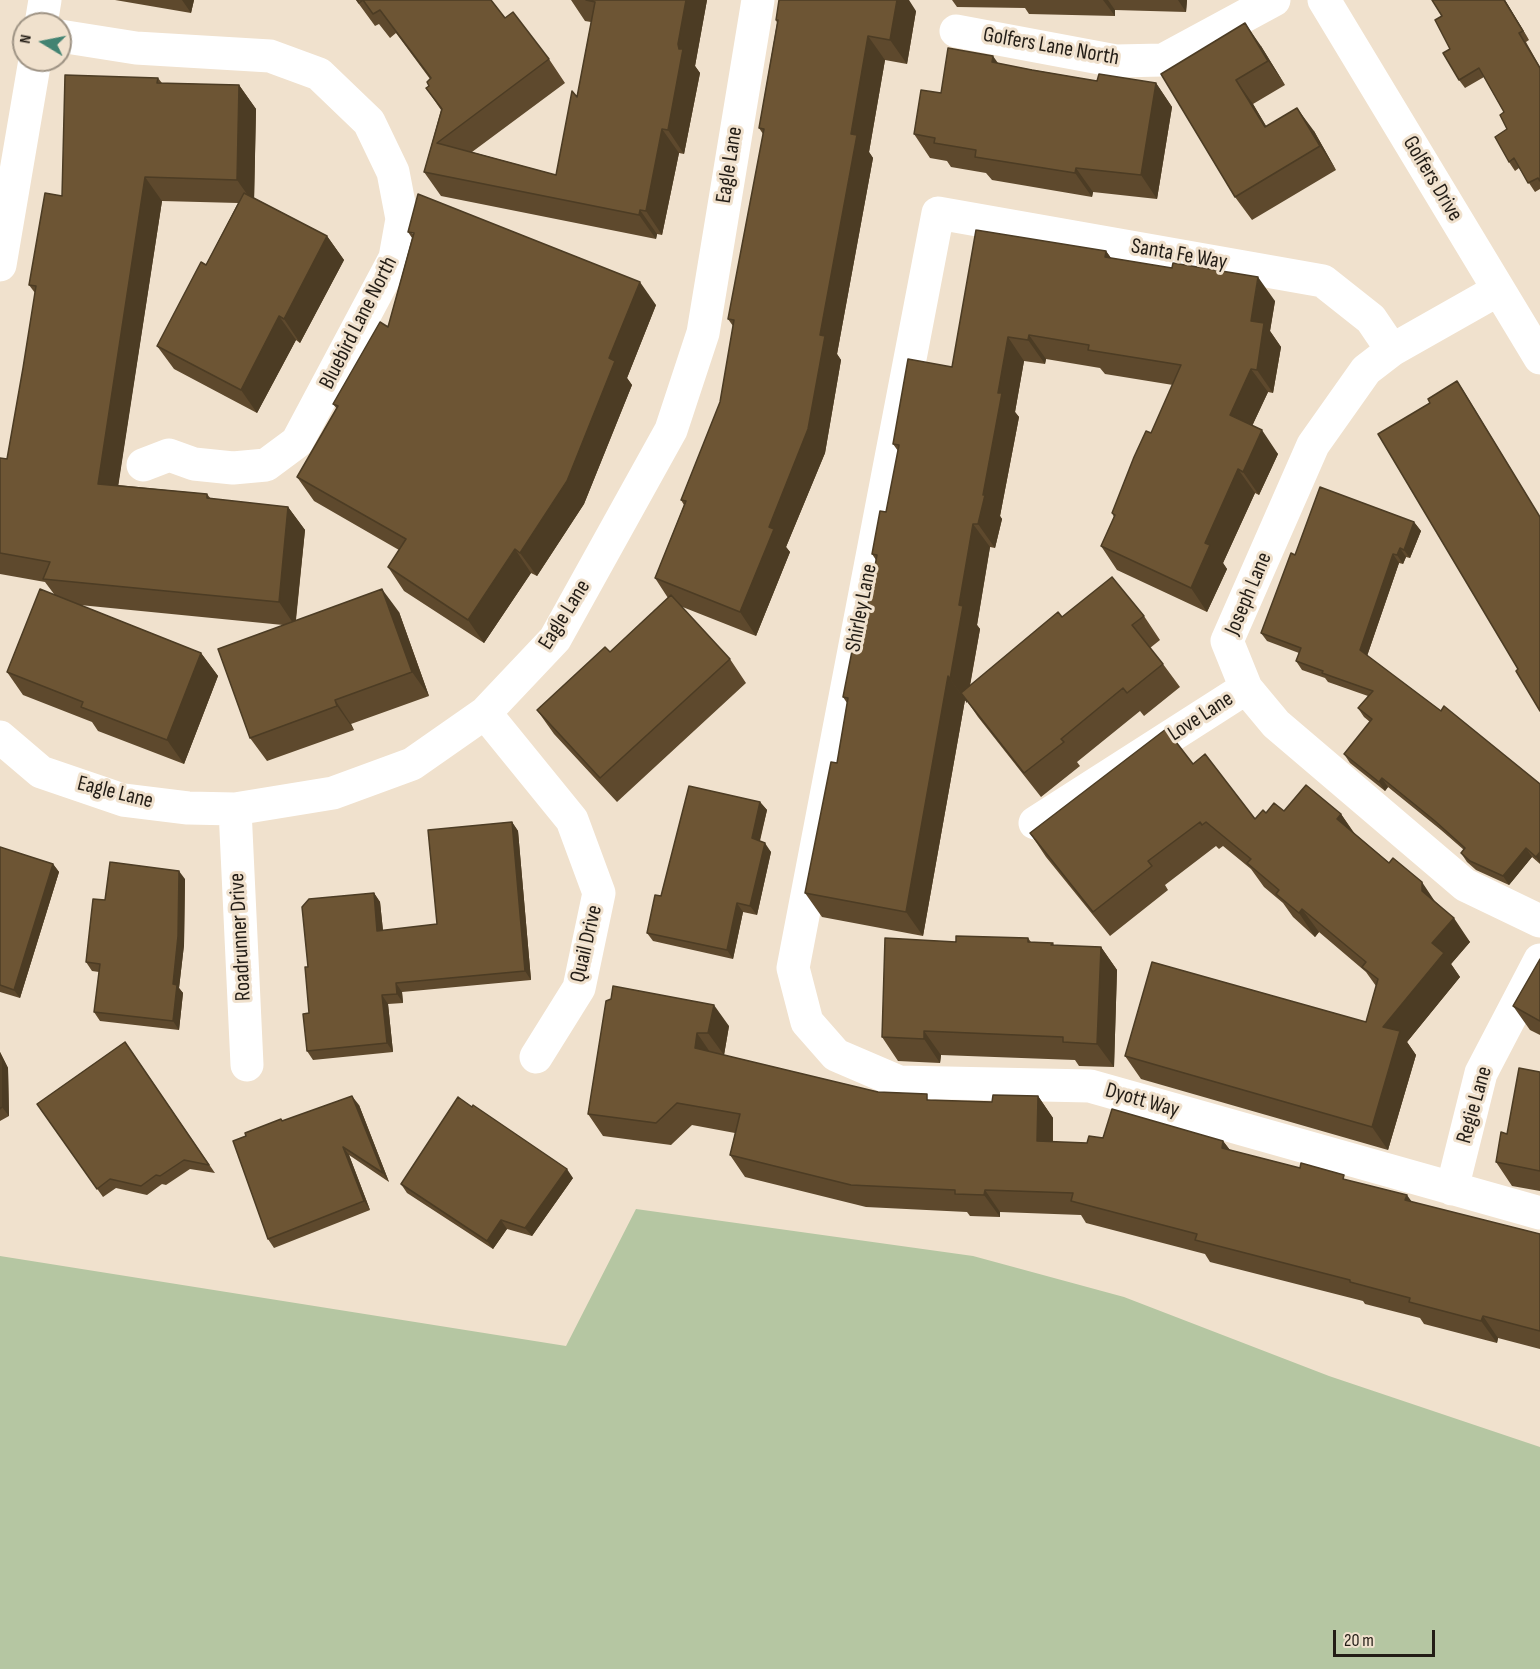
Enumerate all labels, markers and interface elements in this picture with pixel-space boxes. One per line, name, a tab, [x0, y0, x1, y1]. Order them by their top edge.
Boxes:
north arrow	[12, 12, 72, 72]
street label: Golfers Lane North	[981, 22, 1121, 72]
text: N	[16, 33, 36, 45]
street label: Eagle Lane	[711, 125, 749, 205]
street label: Golfers Drive	[1396, 132, 1468, 226]
street label: Santa Fe Way	[1129, 234, 1229, 276]
street label: Bluebird Lane North	[314, 252, 404, 394]
street label: Joseph Lane	[1220, 549, 1278, 639]
street label: Shirley Lane	[841, 562, 883, 654]
street label: Eagle Lane	[533, 575, 597, 655]
street label: Love Lane	[1163, 686, 1239, 748]
street label: Eagle Lane	[74, 771, 156, 815]
street label: Roadrunner Drive	[224, 872, 258, 1002]
street label: Quail Drive	[565, 903, 609, 985]
street label: Regie Lane	[1451, 1063, 1499, 1147]
street label: Dyott Way	[1102, 1078, 1182, 1124]
scale bar	[1336, 1618, 1438, 1656]
text: 20 m	[1344, 1630, 1374, 1651]

